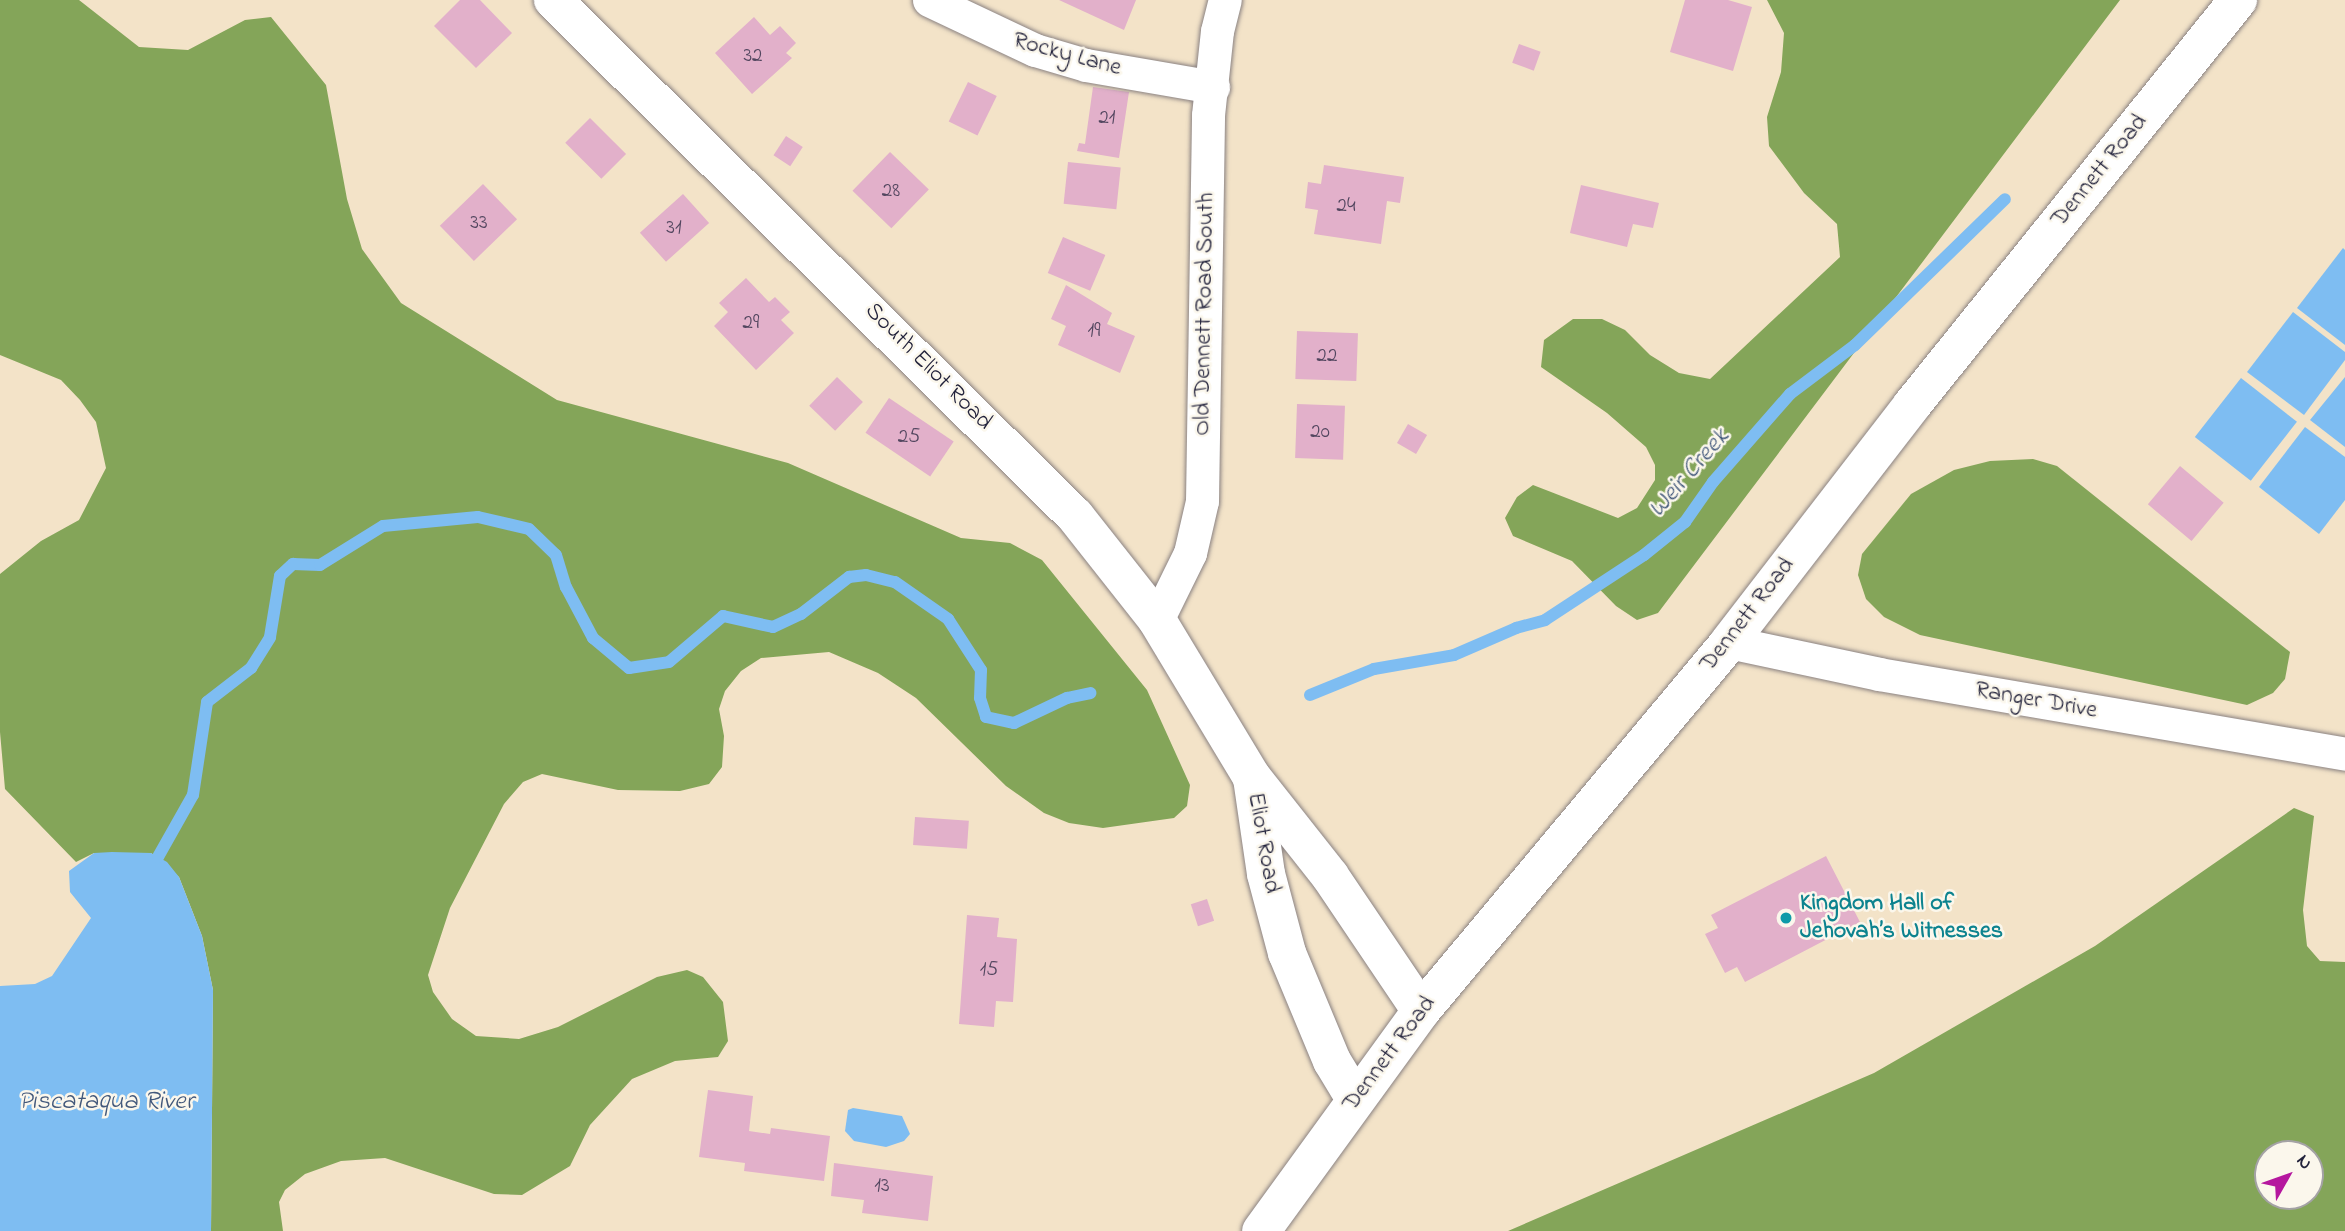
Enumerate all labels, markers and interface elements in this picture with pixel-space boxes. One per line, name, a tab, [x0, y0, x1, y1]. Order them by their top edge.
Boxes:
street label: Rocky Lane	[1010, 27, 1124, 83]
house number: 32	[743, 43, 763, 69]
house number: 21	[1098, 105, 1116, 131]
street label: Dennett Road	[2046, 109, 2154, 233]
house number: 28	[882, 178, 900, 204]
street label: Old Dennett Road South	[1188, 192, 1222, 436]
house number: 24	[1336, 193, 1356, 219]
house number: 33	[470, 210, 488, 236]
house number: 31	[666, 215, 682, 241]
street label: South Eliot Road	[858, 297, 998, 437]
house number: 29	[743, 310, 759, 336]
house number: 19	[1088, 318, 1100, 344]
house number: 22	[1317, 343, 1337, 369]
house number: 20	[1310, 419, 1330, 445]
water label: Weir Creek	[1643, 423, 1737, 525]
house number: 25	[898, 424, 920, 450]
street label: Dennett Road	[1694, 552, 1802, 678]
street label: Ranger Drive	[1973, 676, 2099, 726]
street label: Eliot Road	[1240, 790, 1286, 896]
place label: Kingdom Hall of Jehovah’s Witnesses	[1800, 890, 2003, 946]
marker: Kingdom Hall of Jehovah’s Witnesses	[1778, 910, 1794, 926]
house number: 15	[980, 957, 998, 983]
street label: Dennett Road	[1337, 991, 1443, 1117]
water label: Piscataqua River	[18, 1087, 194, 1119]
north arrow	[2254, 1140, 2324, 1210]
text: N	[2289, 1149, 2318, 1176]
house number: 13	[874, 1173, 890, 1199]

